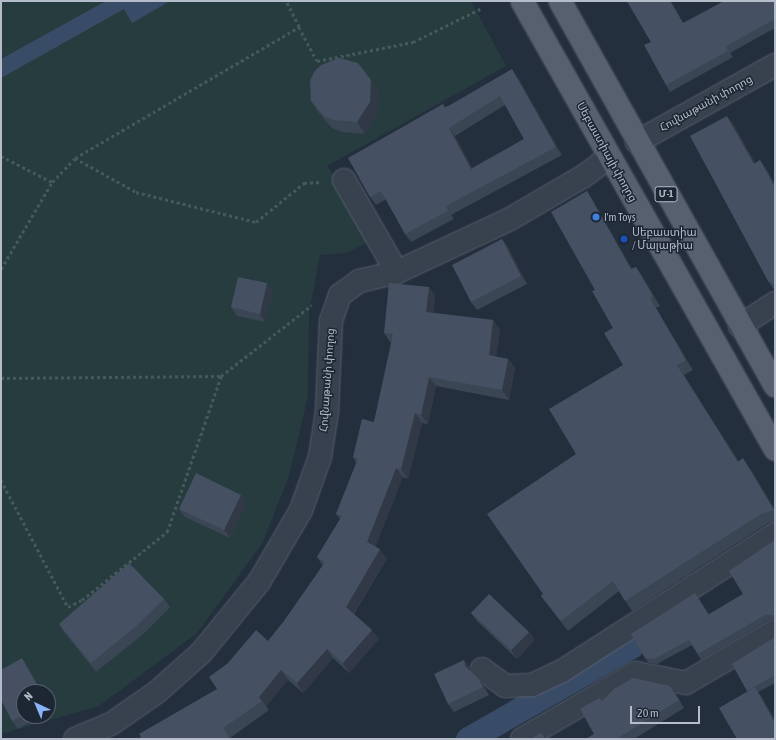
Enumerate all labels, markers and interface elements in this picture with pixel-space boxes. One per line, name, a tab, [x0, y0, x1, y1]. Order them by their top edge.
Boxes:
street label: Հովնաթանի փողոց	[657, 72, 755, 134]
street label: Սեբաստիայի փողոց	[574, 100, 640, 204]
road number: Մ-1	[654, 186, 678, 202]
place label: I'm Toys	[604, 210, 636, 224]
marker: I'm Toys	[591, 212, 601, 222]
place label: Սեբաստիա / Մալաթիա	[632, 226, 697, 252]
marker: Սեբաստիա / Մալաթիա	[619, 234, 629, 244]
street label: Հովնաթանի փողոց	[317, 328, 337, 432]
north arrow	[16, 684, 56, 724]
text: N	[22, 690, 35, 703]
scale bar	[632, 698, 702, 724]
text: 20 m	[637, 706, 659, 720]

